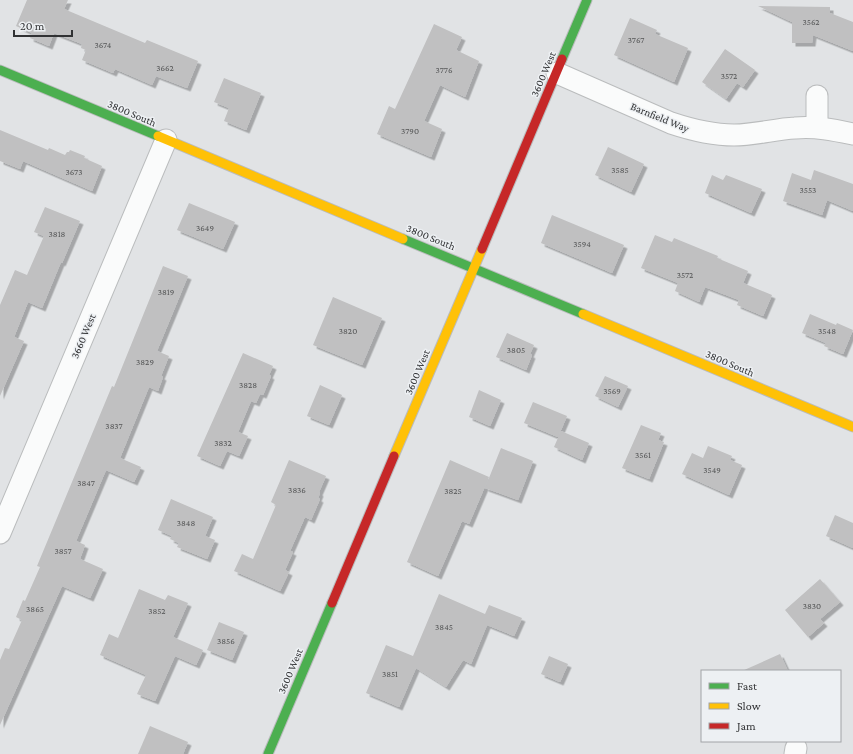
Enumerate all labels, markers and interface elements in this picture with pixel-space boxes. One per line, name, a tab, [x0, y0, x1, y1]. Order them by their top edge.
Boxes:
scale bar	[14, 12, 72, 38]
house number: 3562	[802, 17, 820, 27]
text: 20 m	[20, 19, 45, 33]
house number: 3767	[628, 35, 644, 45]
house number: 3674	[95, 40, 112, 50]
street label: 3600 West	[528, 49, 558, 98]
house number: 3662	[156, 63, 174, 73]
house number: 3776	[436, 65, 453, 75]
house number: 3572	[721, 71, 737, 81]
street label: 3800 South	[106, 97, 158, 129]
street label: Barnfield Way	[629, 100, 692, 135]
house number: 3790	[401, 126, 419, 136]
house number: 3585	[611, 165, 629, 175]
house number: 3673	[66, 167, 82, 177]
house number: 3553	[800, 185, 816, 195]
street label: 3800 South	[405, 222, 457, 252]
house number: 3649	[196, 223, 214, 233]
house number: 3818	[49, 229, 66, 239]
house number: 3594	[573, 239, 591, 249]
house number: 3572	[677, 270, 693, 280]
house number: 3819	[158, 287, 175, 297]
street label: 3660 West	[68, 312, 98, 360]
house number: 3820	[339, 326, 357, 336]
house number: 3548	[818, 326, 836, 336]
house number: 3805	[507, 345, 525, 355]
street label: 3600 West	[402, 347, 432, 396]
street label: 3800 South	[704, 347, 756, 379]
house number: 3829	[136, 357, 154, 367]
house number: 3828	[239, 380, 257, 390]
house number: 3569	[603, 386, 621, 396]
house number: 3837	[105, 421, 123, 431]
house number: 3832	[214, 438, 232, 448]
house number: 3561	[635, 450, 651, 460]
house number: 3549	[703, 465, 721, 475]
house number: 3847	[77, 478, 95, 488]
house number: 3836	[288, 485, 306, 495]
house number: 3825	[444, 486, 462, 496]
house number: 3848	[177, 518, 195, 528]
house number: 3857	[54, 546, 72, 556]
house number: 3830	[803, 601, 821, 611]
house number: 3865	[26, 604, 44, 614]
house number: 3852	[148, 606, 166, 616]
house number: 3845	[435, 622, 453, 632]
house number: 3856	[217, 636, 235, 646]
street label: 3600 West	[275, 646, 305, 695]
house number: 3851	[382, 669, 398, 679]
legend	[701, 670, 841, 742]
text: Fast	[737, 679, 758, 693]
text: Slow	[737, 699, 761, 713]
text: Jam	[736, 719, 756, 733]

